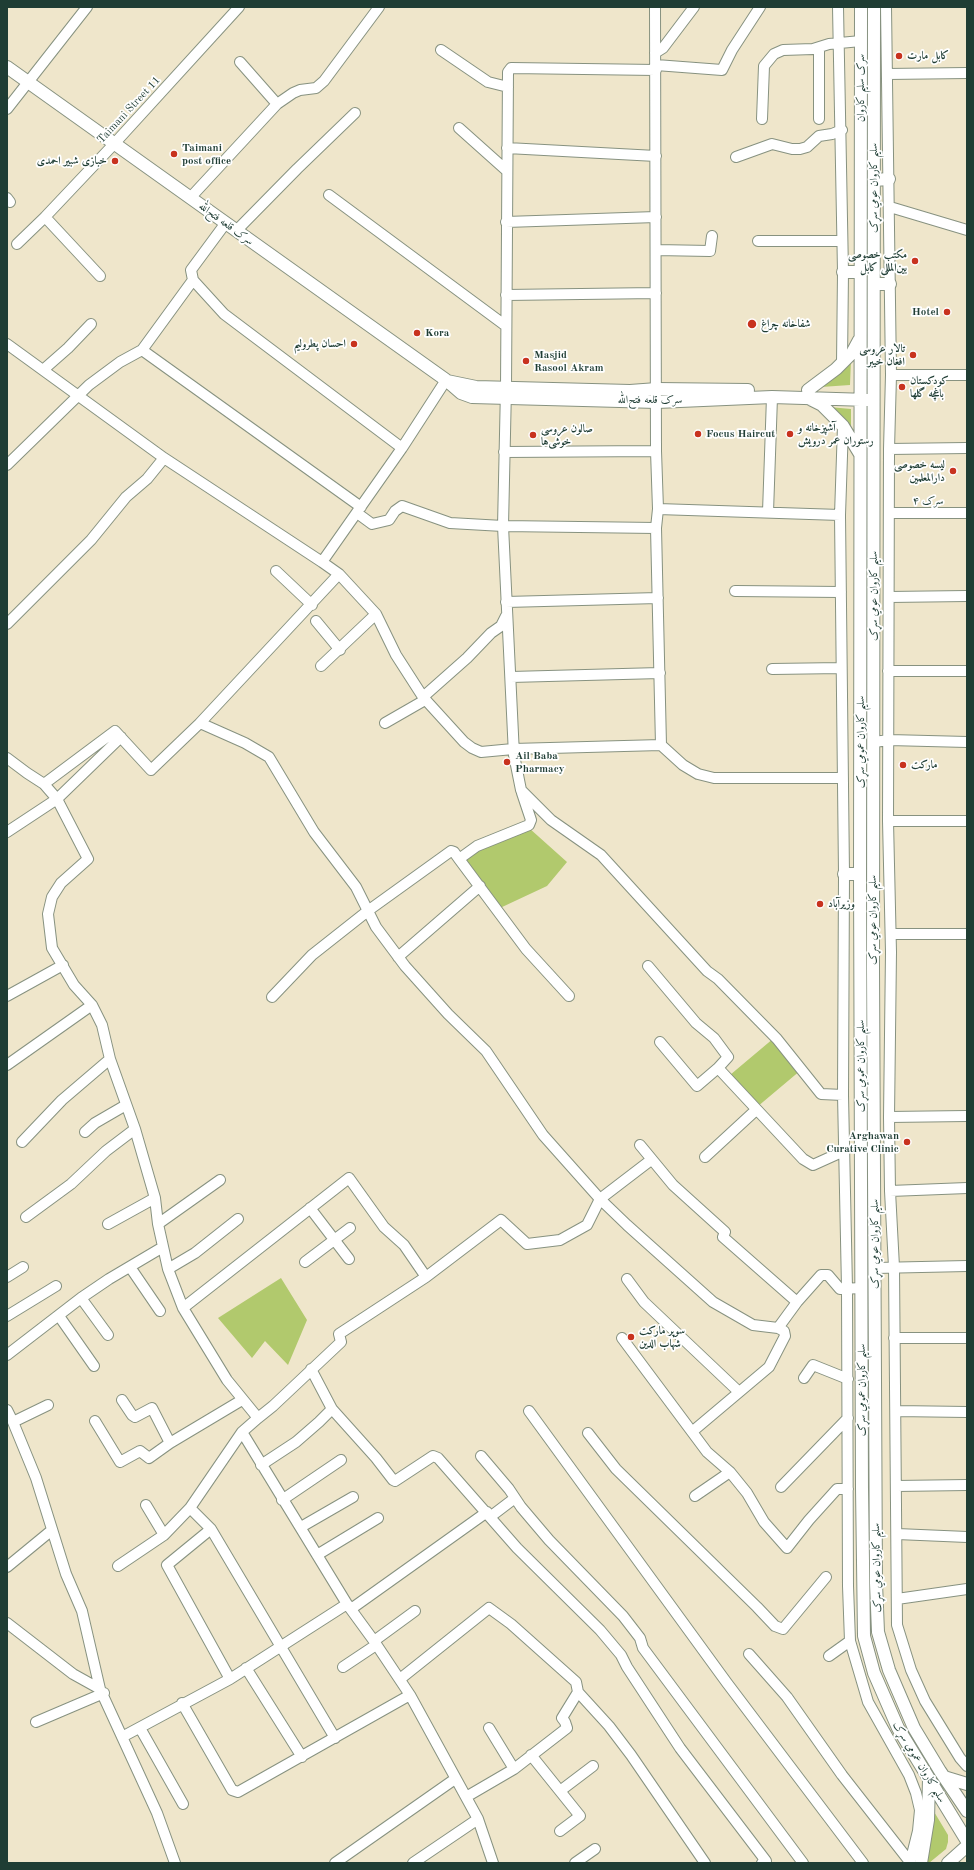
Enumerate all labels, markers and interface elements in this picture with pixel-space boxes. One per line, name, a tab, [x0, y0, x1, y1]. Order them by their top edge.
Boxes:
place label: کابل مارت	[907, 49, 949, 63]
marker: کابل مارت	[894, 51, 904, 61]
street label: سرک سلیم کاروان	[854, 54, 868, 122]
street label: Taimani Street 11	[95, 74, 163, 146]
place label: Taimani post office	[182, 141, 231, 167]
street label: سلیم کاروان عومي سړک	[867, 143, 881, 233]
marker: Taimani post office	[169, 149, 179, 159]
place label: خبازی شبیر احمدی	[37, 154, 107, 168]
marker: خبازی شبیر احمدی	[110, 156, 120, 166]
street label: سرک قلعه فتح‌الله	[196, 200, 256, 248]
place label: مکتب خصوصی بین‌المللی کابل	[848, 248, 907, 274]
marker: مکتب خصوصی بین‌المللی کابل	[910, 256, 920, 266]
place label: Hotel	[912, 305, 939, 319]
marker: Hotel	[942, 307, 952, 317]
place label: شفاخانه چراغ	[761, 317, 810, 331]
marker: شفاخانه چراغ	[746, 318, 758, 330]
place label: Kora	[425, 326, 449, 340]
marker: Kora	[412, 328, 422, 338]
place label: احسان پطرولیم	[294, 337, 346, 351]
marker: احسان پطرولیم	[349, 339, 359, 349]
place label: تالار عروسی افغان خیبر	[859, 342, 905, 368]
place label: Masjid Rasool Akram	[534, 348, 604, 374]
marker: تالار عروسی افغان خیبر	[908, 350, 918, 360]
marker: Masjid Rasool Akram	[521, 356, 531, 366]
place label: کودکستان باغچه گلها	[910, 374, 949, 400]
marker: کودکستان باغچه گلها	[897, 382, 907, 392]
street label: سرک قلعه فتح‌الله	[618, 393, 682, 407]
place label: آشپزخانه و رستوران عمر درویش	[798, 421, 874, 447]
place label: صالون عروسی خوشی‌ها	[541, 422, 593, 448]
place label: Focus Haircut	[706, 427, 775, 441]
marker: Focus Haircut	[693, 429, 703, 439]
marker: آشپزخانه و رستوران عمر درویش	[785, 429, 795, 439]
marker: صالون عروسی خوشی‌ها	[528, 430, 538, 440]
place label: لیسه خصوصی دارالمعلمین	[894, 458, 945, 484]
marker: لیسه خصوصی دارالمعلمین	[948, 466, 958, 476]
street label: سرک ۴	[913, 494, 943, 508]
street label: سلیم کاروان عومي سړک	[867, 551, 881, 641]
street label: سلیم کاروان عمومي سړک	[854, 696, 868, 788]
place label: Ail Baba Pharmacy	[515, 749, 565, 775]
marker: Ail Baba Pharmacy	[502, 757, 512, 767]
place label: مارکت	[911, 758, 938, 772]
marker: مارکت	[898, 760, 908, 770]
street label: سلیم کاروان عومي سړک	[866, 875, 880, 965]
place label: وزیرآباد	[828, 897, 855, 911]
marker: وزیرآباد	[815, 899, 825, 909]
street label: سلیم کاروان عمومي سړک	[854, 1020, 868, 1112]
place label: Arghawan Curative Clinic	[826, 1129, 899, 1155]
marker: Arghawan Curative Clinic	[902, 1137, 912, 1147]
street label: سلیم کاروان عومي سړک	[868, 1199, 882, 1289]
place label: سوپر مارکت شهاب الدین	[639, 1324, 685, 1350]
marker: سوپر مارکت شهاب الدین	[626, 1332, 636, 1342]
street label: سلیم کاروان عمومي سړک	[855, 1344, 869, 1436]
street label: سلیم کاروان عومي سړک	[870, 1523, 884, 1613]
street label: سلیم کاروان عمومي سړک	[890, 1719, 948, 1805]

